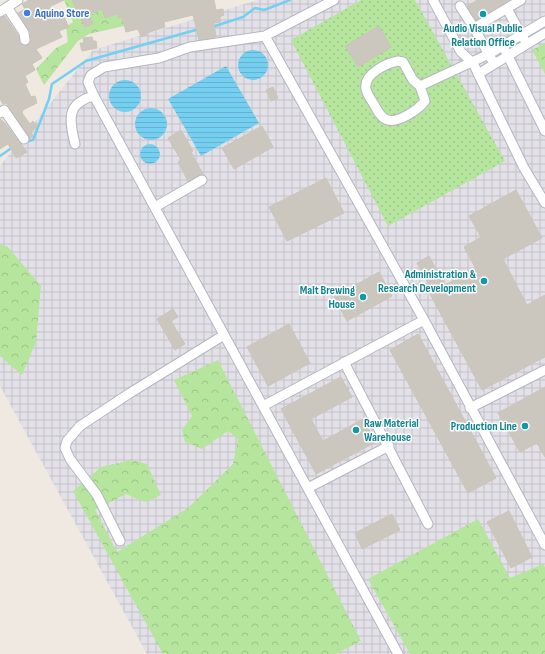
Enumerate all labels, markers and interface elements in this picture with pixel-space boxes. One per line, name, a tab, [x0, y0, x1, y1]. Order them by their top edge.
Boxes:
place label: Aquino Store	[34, 6, 89, 21]
marker: Aquino Store	[22, 8, 32, 18]
marker: Audio Visual Public Relation Office	[478, 9, 488, 19]
place label: Audio Visual Public Relation Office	[442, 21, 523, 50]
place label: Administration & Research Development	[378, 267, 477, 296]
marker: Administration & Research Development	[479, 276, 489, 286]
place label: Malt Brewing House	[300, 283, 355, 312]
marker: Malt Brewing House	[358, 292, 368, 302]
place label: Raw Material Warehouse	[364, 416, 419, 445]
place label: Production Line	[451, 419, 517, 434]
marker: Production Line	[520, 421, 530, 431]
marker: Raw Material Warehouse	[351, 425, 361, 435]

